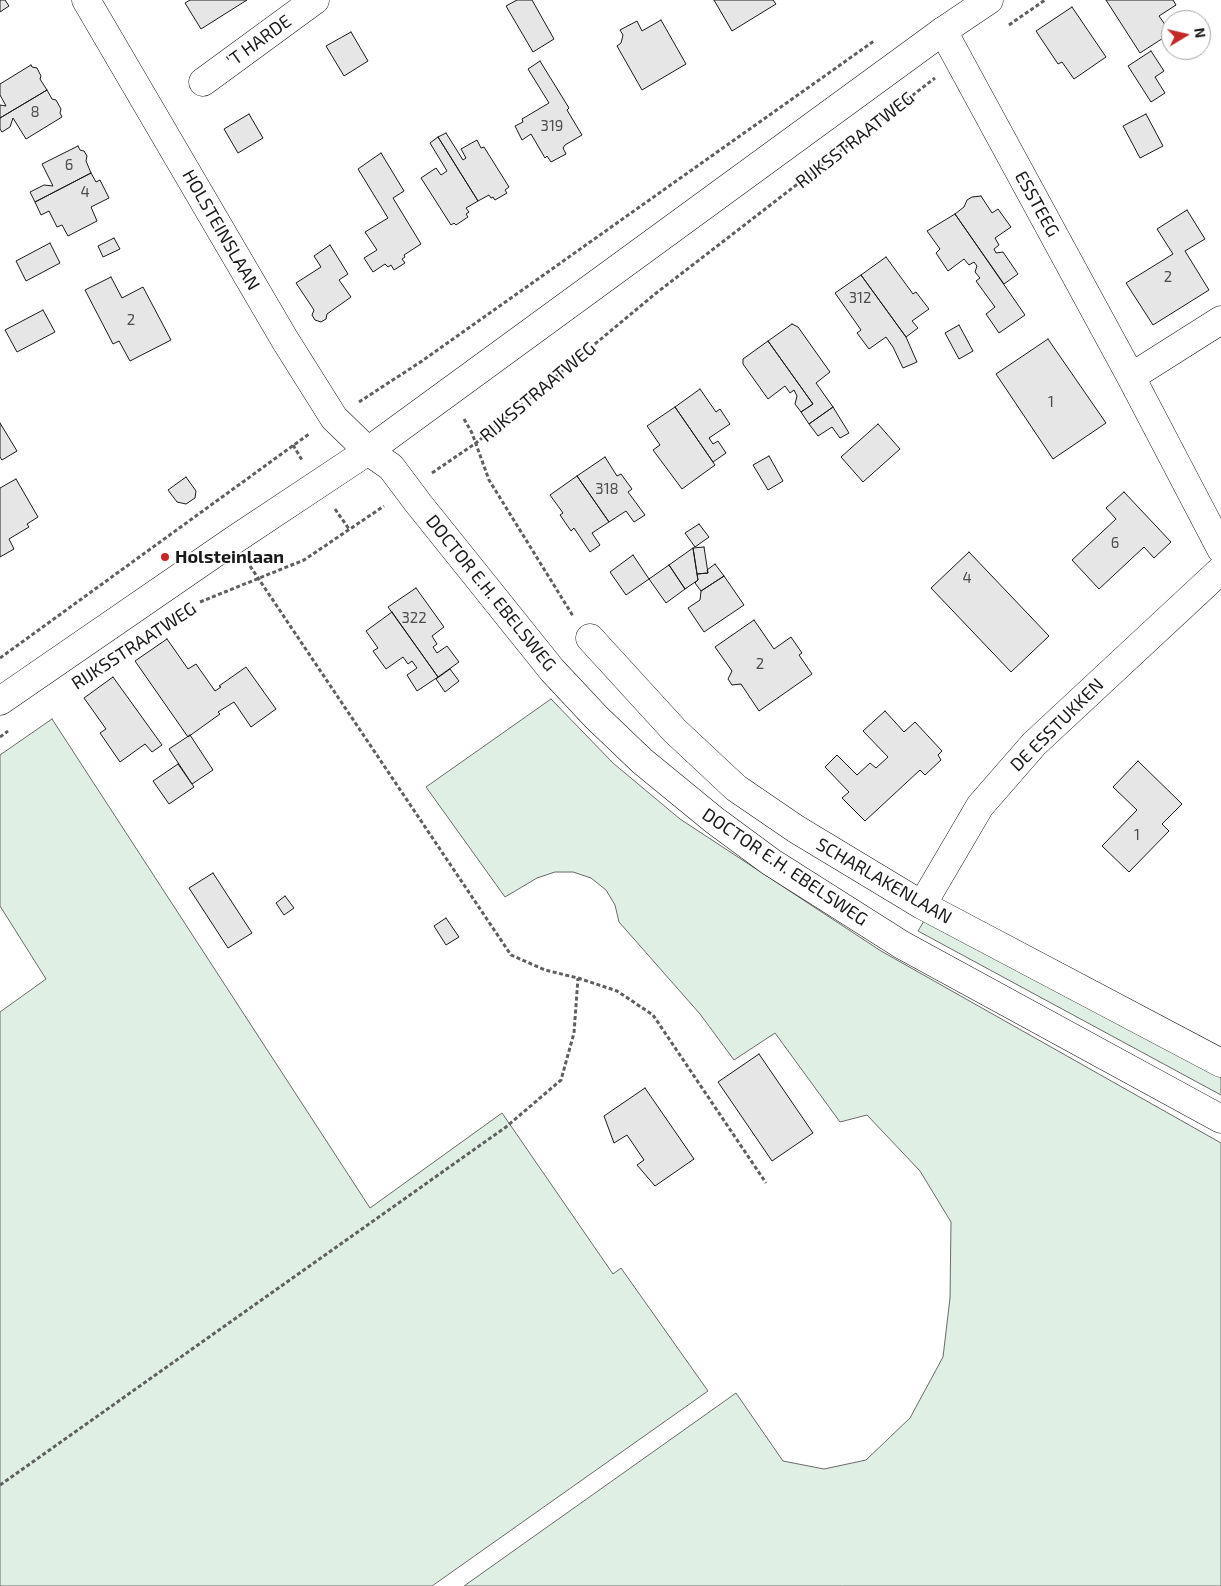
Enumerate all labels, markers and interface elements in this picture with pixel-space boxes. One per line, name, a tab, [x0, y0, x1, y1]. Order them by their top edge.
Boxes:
street label: 'T HARDE	[222, 10, 296, 72]
north arrow	[1161, 10, 1211, 60]
text: N	[1191, 26, 1210, 39]
street label: RIJKSSTRAATWEG	[791, 87, 919, 193]
house number: 8	[30, 103, 40, 121]
house number: 319	[541, 117, 563, 135]
house number: 6	[65, 156, 73, 174]
street label: HOLSTEINSLAAN	[178, 166, 264, 294]
street label: ESSTEEG	[1010, 167, 1064, 241]
house number: 4	[80, 183, 90, 201]
house number: 2	[1164, 268, 1172, 286]
house number: 312	[849, 289, 871, 307]
house number: 2	[127, 311, 135, 329]
street label: RIJKSSTRAATWEG	[476, 337, 600, 447]
house number: 1	[1048, 393, 1054, 411]
house number: 318	[595, 480, 619, 498]
street label: DOCTOR E.H. EBELSWEG	[421, 510, 561, 676]
house number: 6	[1111, 534, 1119, 552]
place label: Holsteinlaan	[175, 546, 284, 568]
marker: Holsteinlaan	[159, 551, 171, 563]
house number: 4	[962, 569, 972, 587]
street label: RIJKSSTRAATWEG	[68, 598, 200, 694]
house number: 322	[401, 609, 427, 627]
house number: 2	[756, 655, 764, 673]
street label: DE ESSTUKKEN	[1006, 674, 1108, 776]
street label: DOCTOR E.H. EBELSWEG	[698, 804, 872, 930]
house number: 1	[1134, 826, 1140, 844]
street label: SCHARLAKENLAAN	[812, 833, 956, 929]

